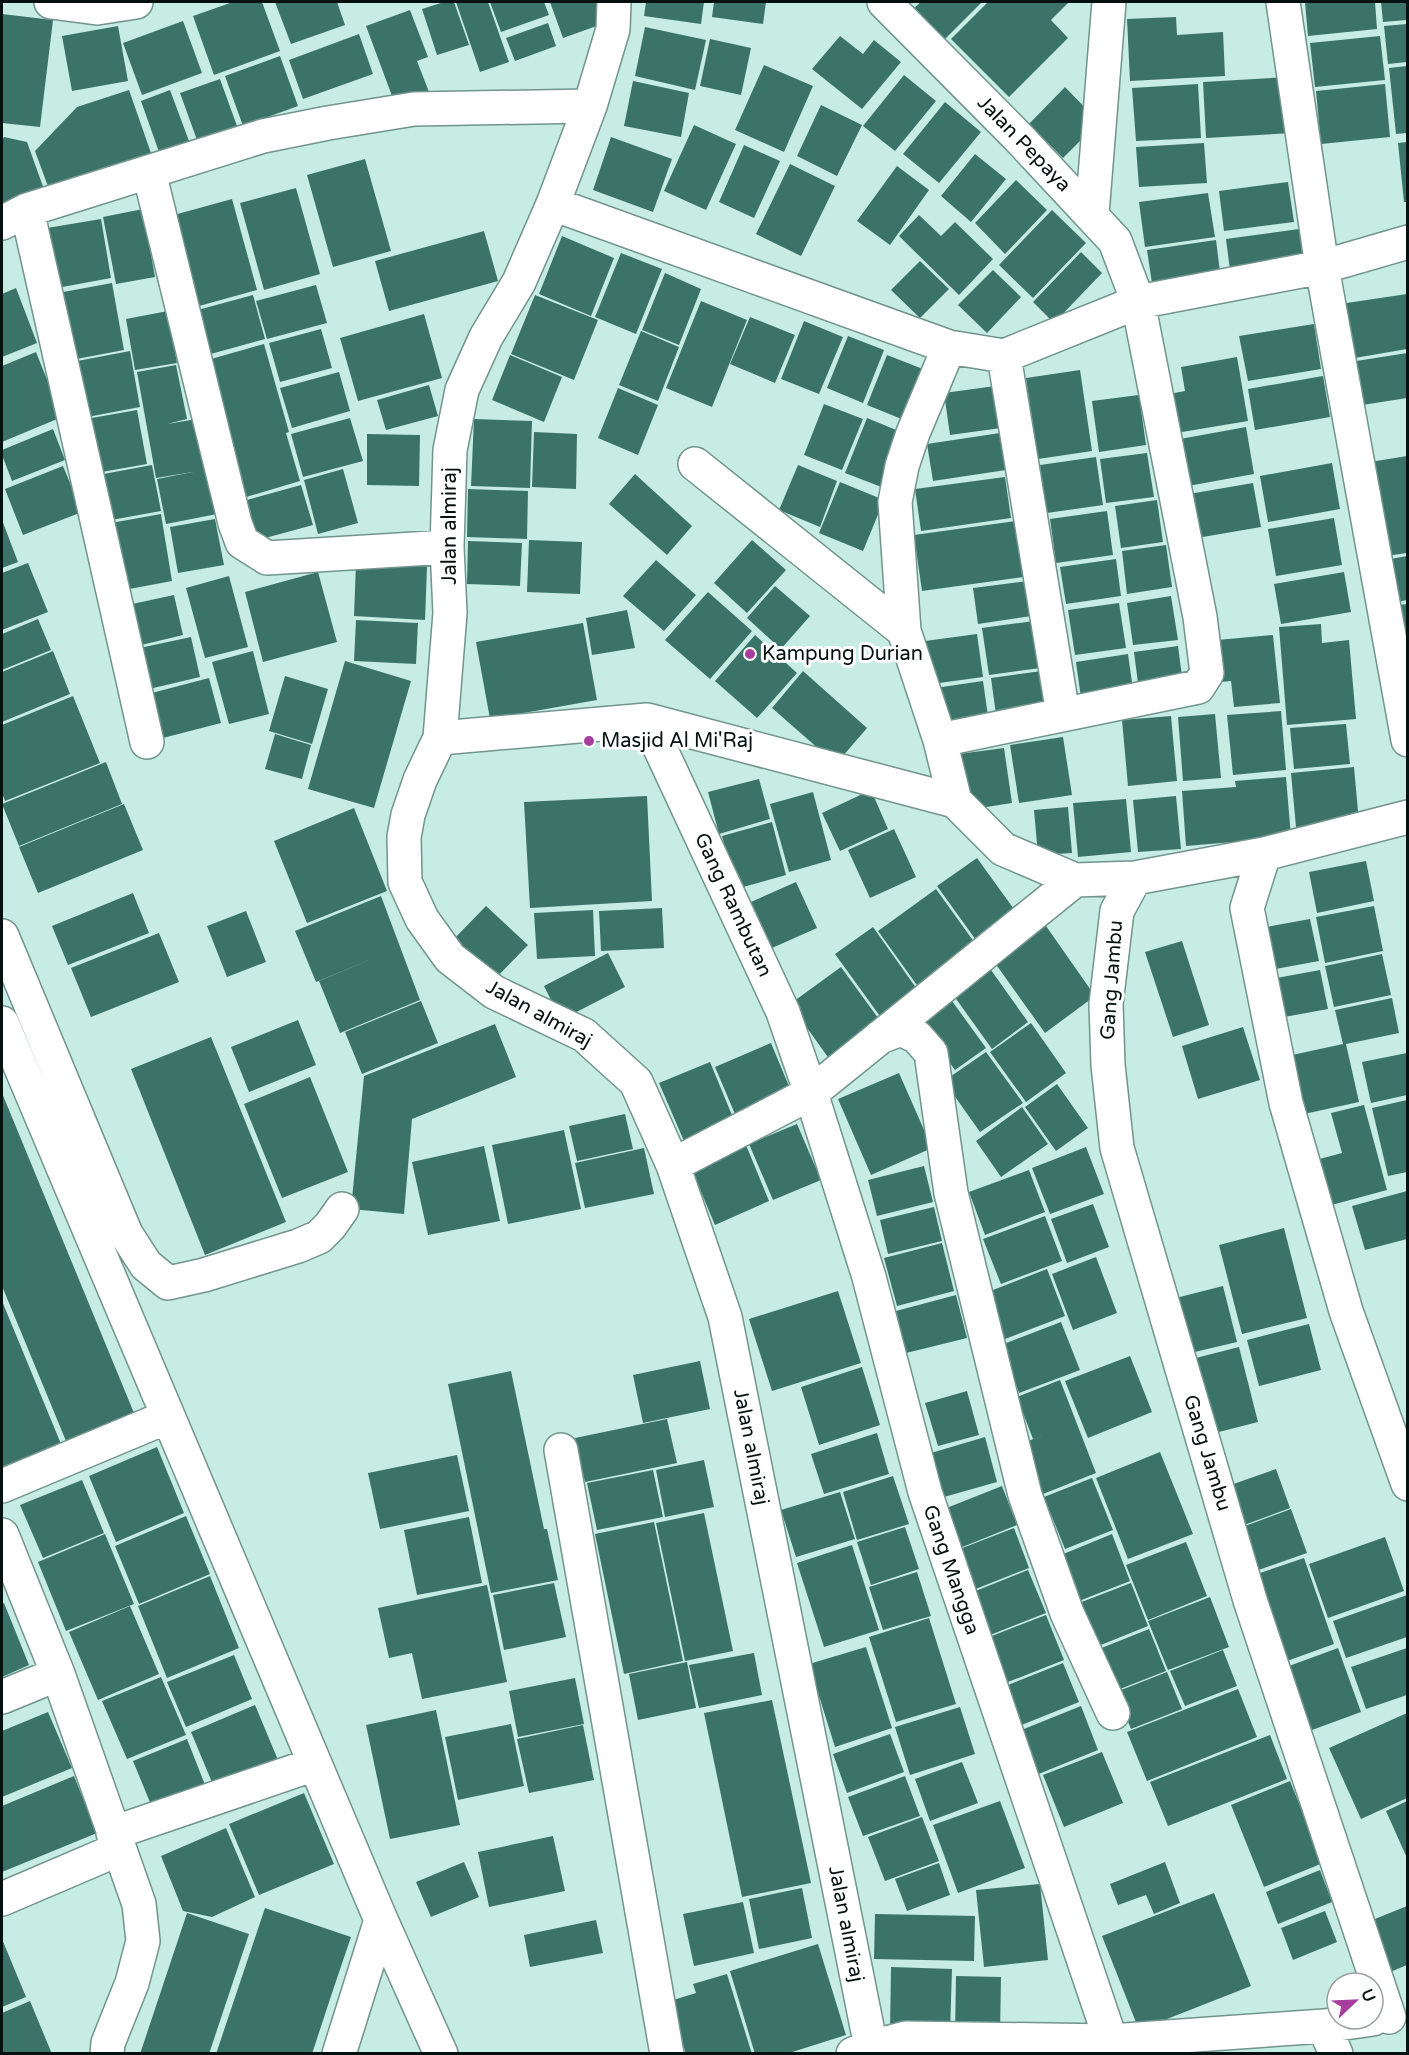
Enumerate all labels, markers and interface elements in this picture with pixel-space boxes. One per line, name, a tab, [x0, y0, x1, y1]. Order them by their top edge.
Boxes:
street label: Jalan Pepaya	[972, 91, 1076, 197]
street label: Jalan almiraj	[438, 467, 462, 585]
place label: Kampung Durian	[762, 642, 923, 666]
marker: Kampung Durian	[743, 647, 757, 661]
place label: Masjid Al Mi'Raj	[601, 729, 753, 753]
marker: Masjid Al Mi'Raj	[582, 734, 596, 748]
street label: Gang Rambutan	[689, 829, 777, 981]
street label: Gang Jambu	[1096, 919, 1128, 1041]
street label: Jalan almiraj	[482, 975, 596, 1053]
street label: Jalan almiraj	[728, 1387, 774, 1507]
street label: Gang Jambu	[1178, 1392, 1236, 1514]
street label: Gang Mangga	[918, 1502, 984, 1638]
street label: Jalan almiraj	[823, 1864, 869, 1984]
north arrow	[1325, 1971, 1385, 2031]
text: U	[1356, 1986, 1379, 2005]

